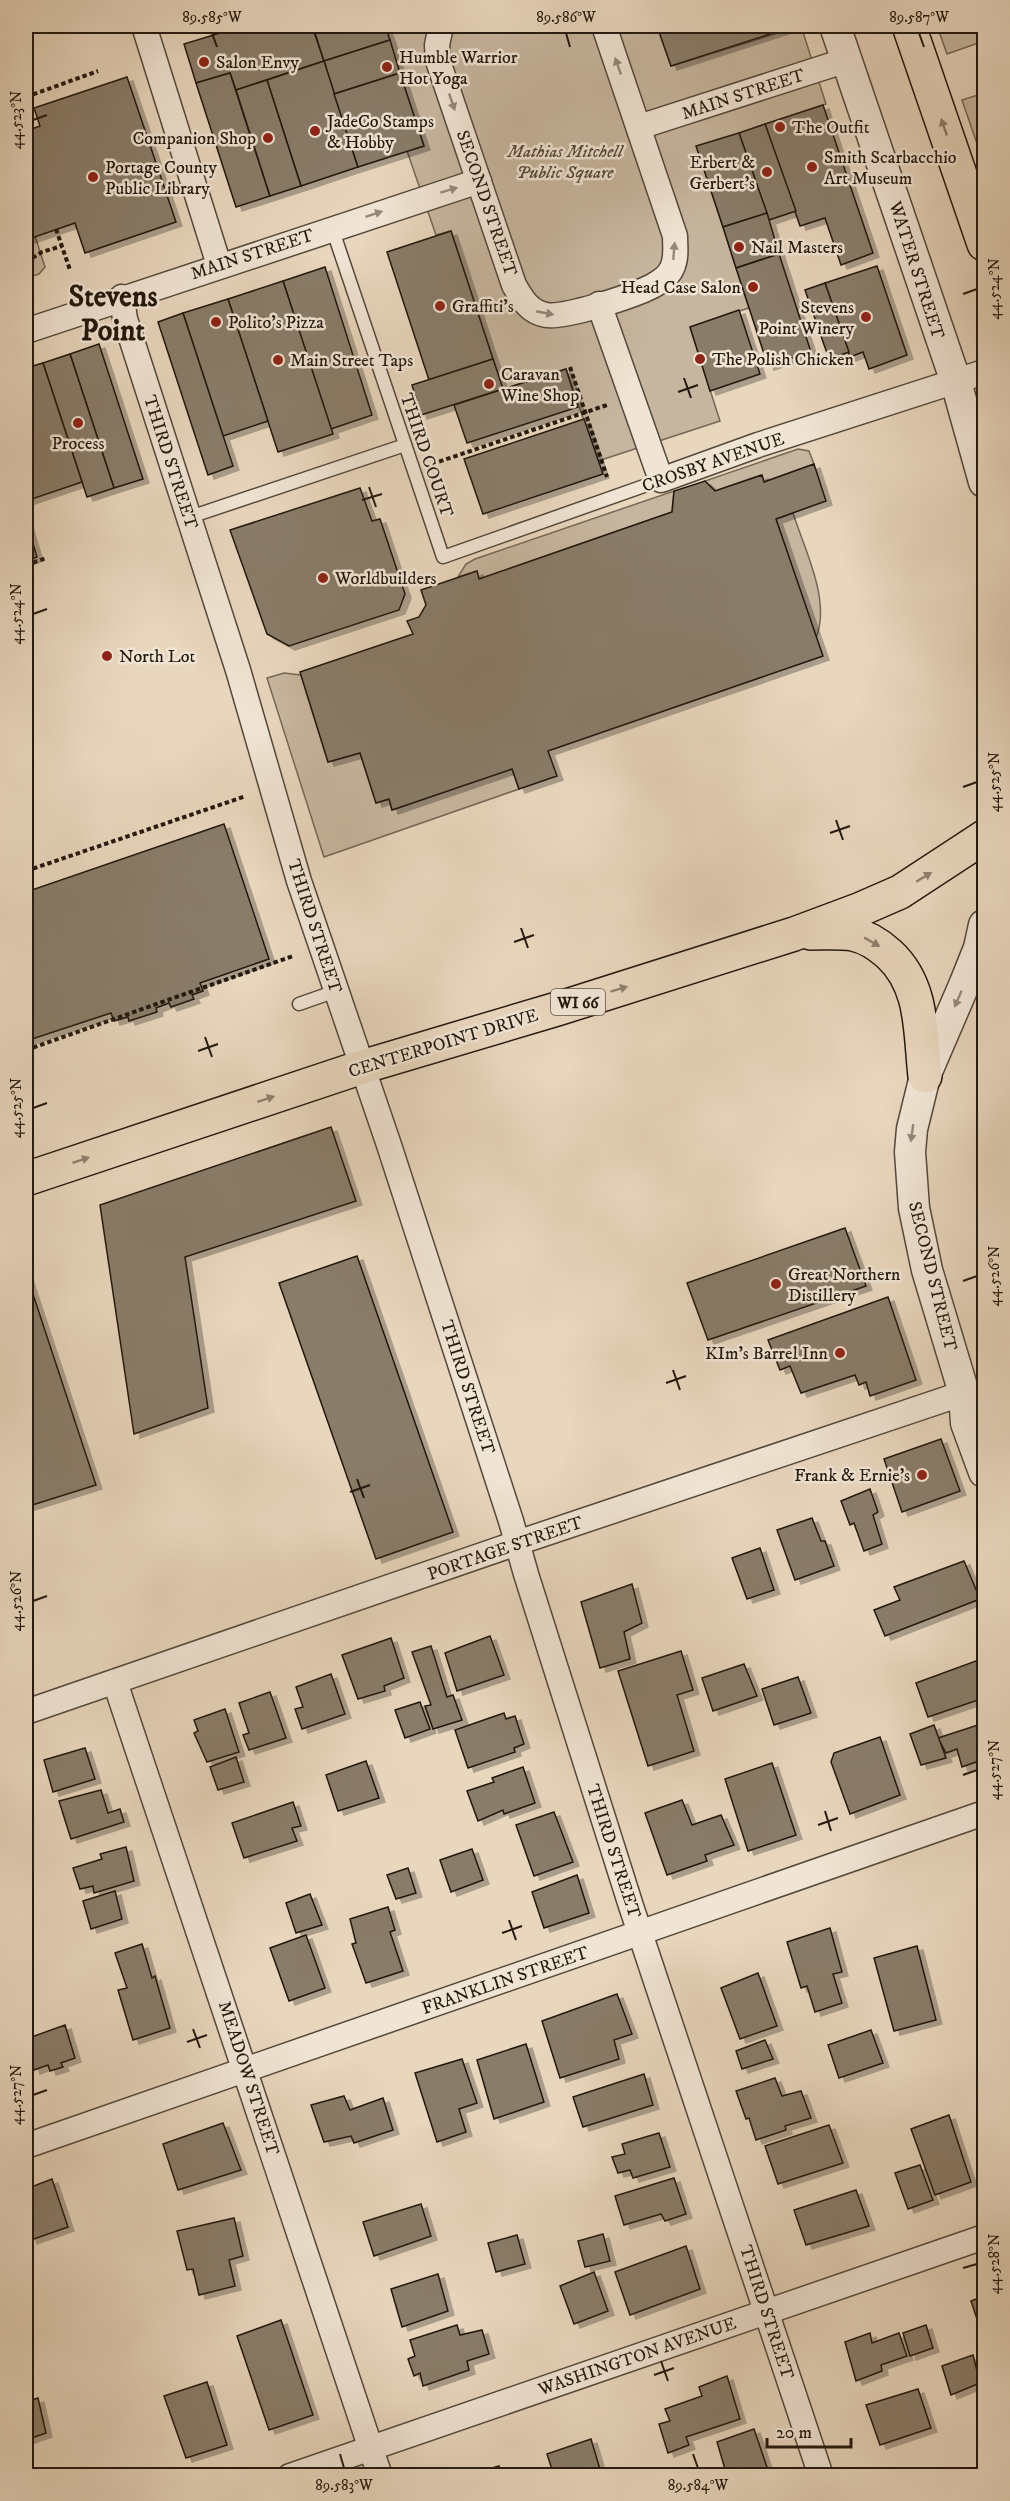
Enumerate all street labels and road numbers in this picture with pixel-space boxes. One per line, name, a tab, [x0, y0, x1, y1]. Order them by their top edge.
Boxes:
street label: MAIN STREET	[679, 65, 808, 125]
street label: SECOND STREET	[451, 127, 521, 280]
street label: WATER STREET	[883, 198, 949, 342]
street label: MAIN STREET	[188, 225, 317, 285]
street label: THIRD COURT	[395, 390, 458, 521]
street label: THIRD STREET	[138, 393, 202, 532]
street label: CROSBY AVENUE	[639, 428, 788, 498]
street label: THIRD STREET	[282, 857, 346, 996]
road number: WI 66	[551, 989, 605, 1015]
street label: CENTERPOINT DRIVE	[346, 1005, 541, 1083]
street label: SECOND STREET	[903, 1199, 961, 1353]
street label: THIRD STREET	[435, 1318, 499, 1457]
street label: PORTAGE STREET	[425, 1512, 586, 1586]
street label: THIRD STREET	[581, 1782, 645, 1921]
street label: FRANKLIN STREET	[419, 1942, 592, 2020]
street label: MEADOW STREET	[213, 1998, 284, 2159]
street label: THIRD STREET	[734, 2243, 798, 2382]
street label: WASHINGTON AVENUE	[535, 2313, 739, 2402]

